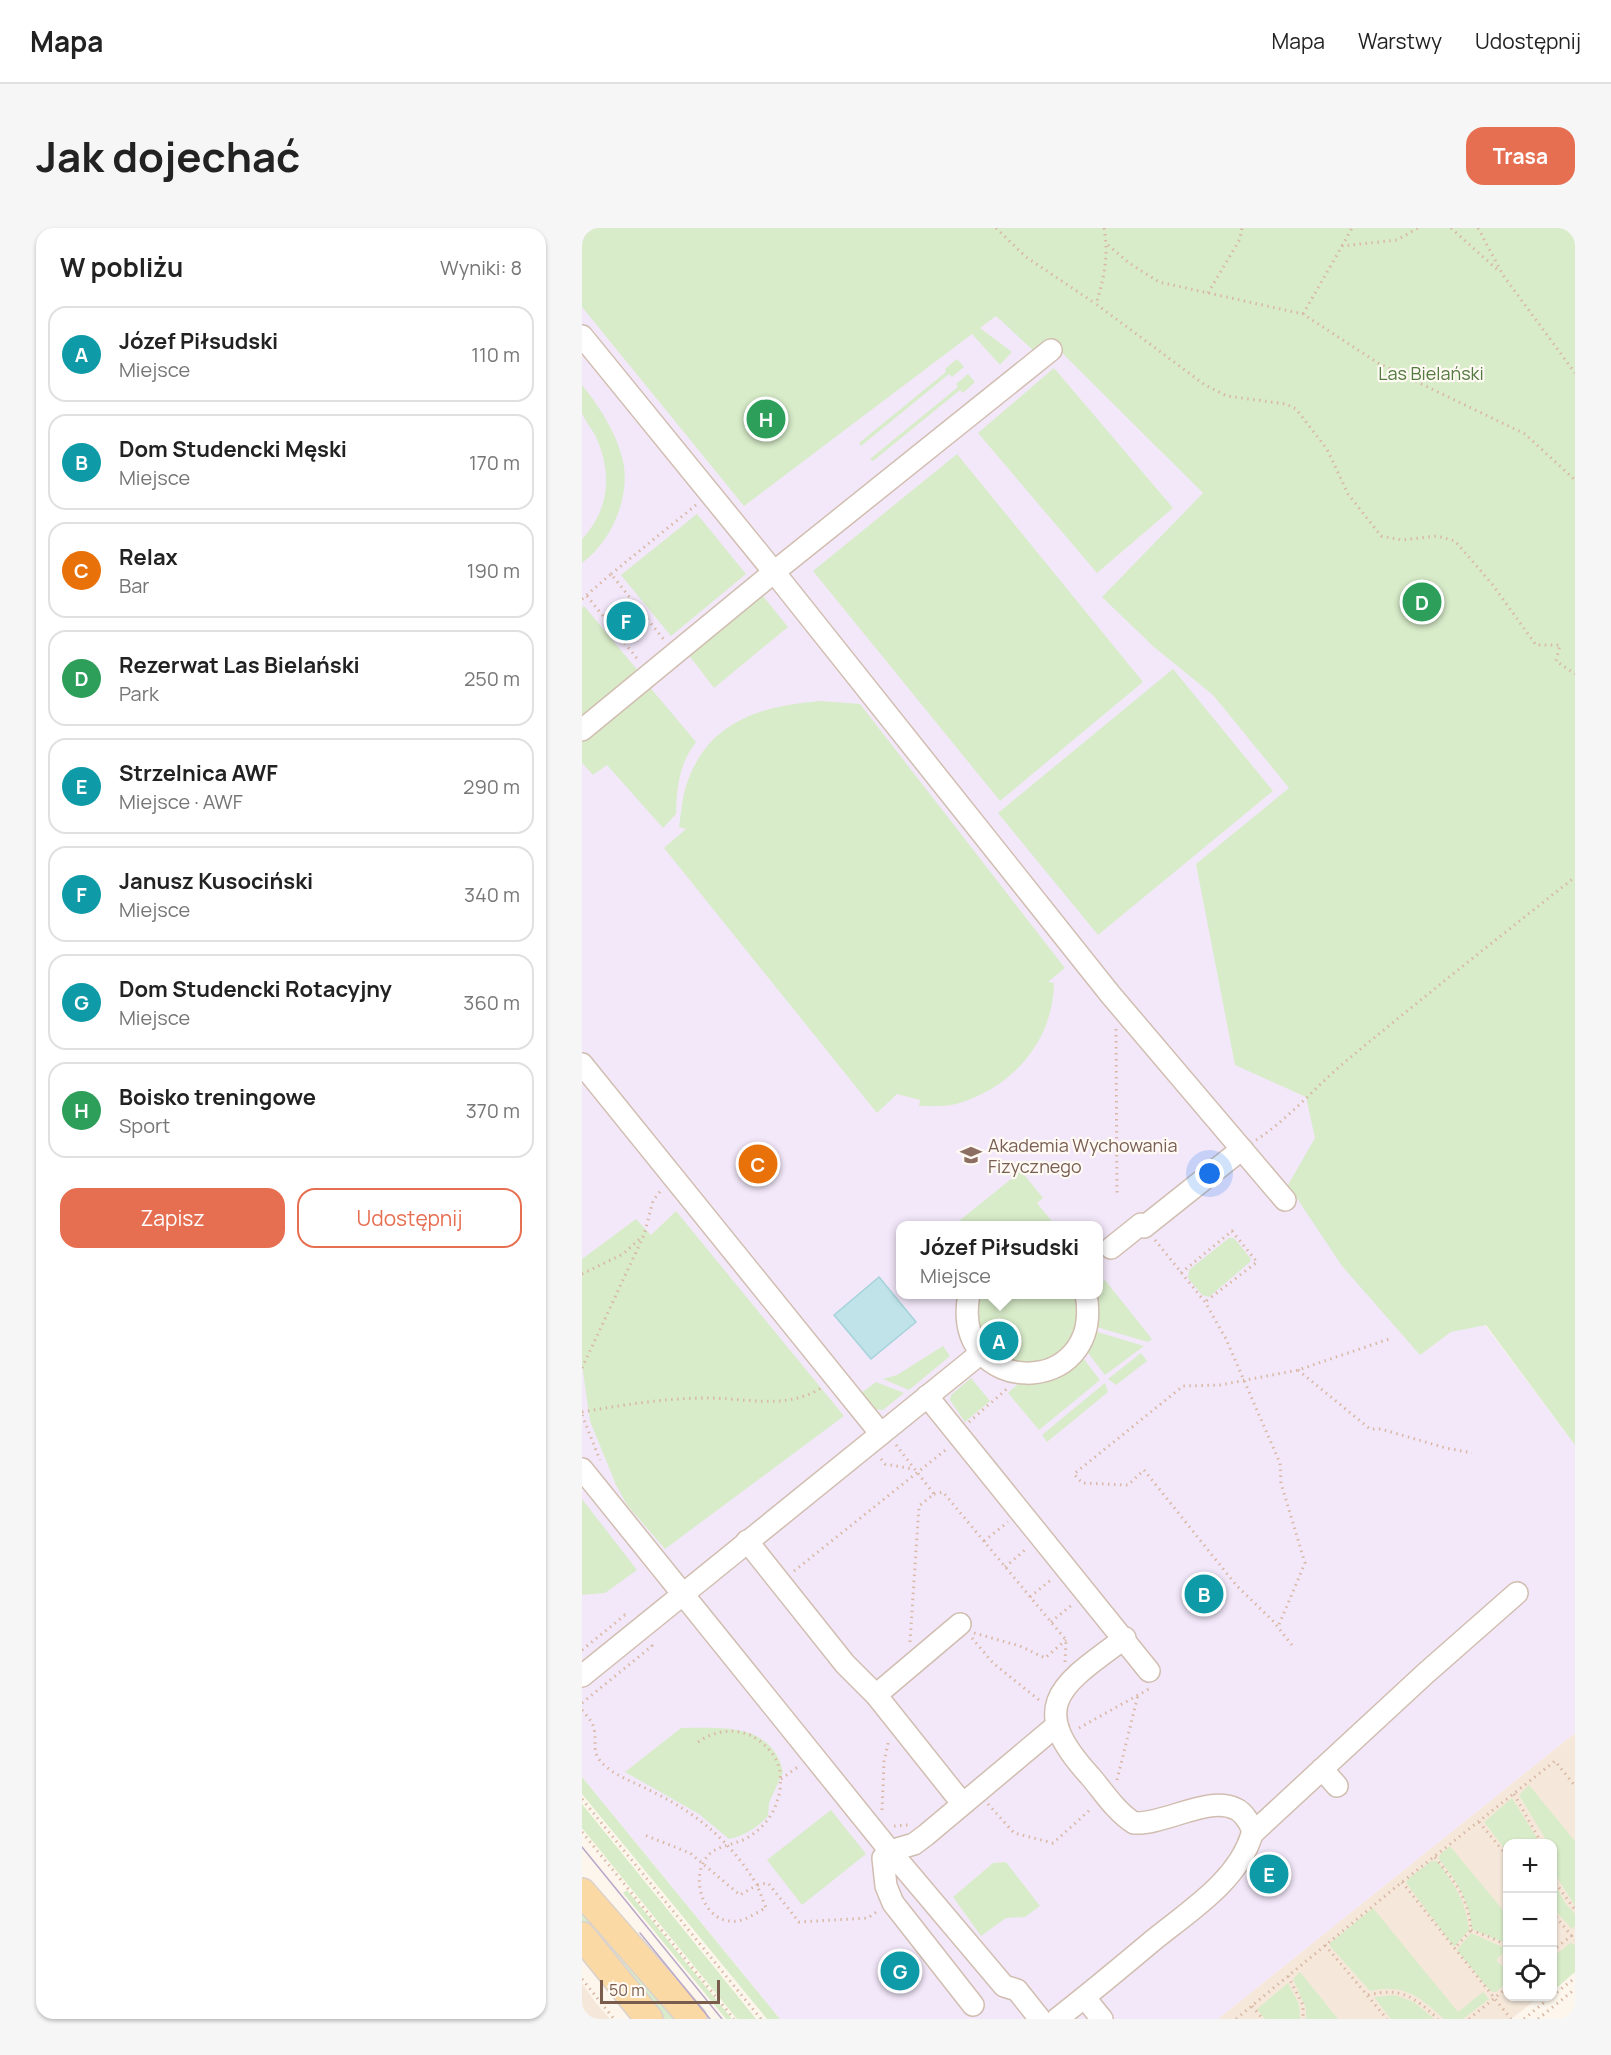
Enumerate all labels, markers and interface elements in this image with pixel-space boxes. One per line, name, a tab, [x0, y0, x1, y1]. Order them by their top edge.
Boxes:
text: Mapa	[30, 22, 103, 60]
text: Mapa	[1272, 27, 1325, 55]
text: Warstwy	[1358, 27, 1442, 55]
text: Udostępnij	[1475, 27, 1581, 55]
text: Jak dojechać	[36, 127, 300, 185]
button: Trasa	[1466, 127, 1575, 185]
text: W pobliżu	[60, 249, 183, 285]
text: Wyniki: 8	[440, 254, 522, 281]
text: Józef Piłsudski	[119, 326, 278, 356]
text: A	[75, 341, 88, 368]
text: 110 m	[471, 341, 520, 368]
text: Miejsce	[119, 356, 190, 383]
park label: Las Bielański	[1378, 361, 1484, 385]
pin: H	[746, 396, 786, 441]
text: Dom Studencki Męski	[119, 434, 347, 464]
text: B	[75, 449, 88, 476]
text: 170 m	[469, 449, 520, 476]
text: Miejsce	[119, 464, 190, 491]
text: Relax	[119, 542, 178, 572]
text: C	[74, 557, 89, 584]
text: 190 m	[467, 557, 520, 584]
text: Bar	[119, 572, 150, 599]
pin: D	[1402, 580, 1442, 625]
pin: F	[606, 598, 645, 644]
text: Rezerwat Las Bielański	[119, 650, 360, 680]
text: D	[74, 665, 89, 692]
text: 250 m	[464, 665, 520, 692]
text: Park	[119, 680, 159, 707]
text: Strzelnica AWF	[119, 758, 278, 788]
text: E	[76, 773, 87, 800]
text: 290 m	[463, 773, 520, 800]
text: Miejsce · AWF	[119, 788, 243, 815]
text: Janusz Kusociński	[119, 866, 313, 896]
text: F	[76, 881, 87, 908]
text: 340 m	[464, 881, 520, 908]
text: Miejsce	[119, 896, 190, 923]
text: Dom Studencki Rotacyjny	[119, 974, 392, 1004]
text: G	[74, 989, 89, 1016]
text: 360 m	[463, 989, 520, 1016]
text: Miejsce	[119, 1004, 190, 1031]
text: Boisko treningowe	[119, 1082, 316, 1112]
text: H	[74, 1097, 89, 1124]
text: 370 m	[466, 1097, 520, 1124]
text: Sport	[119, 1112, 170, 1139]
place label: Akademia Wychowania Fizycznego	[988, 1133, 1177, 1178]
pin: C	[738, 1142, 777, 1186]
school or university icon: Akademia Wychowania Fizycznego	[959, 1143, 983, 1167]
your location	[1195, 1159, 1224, 1188]
button: Zapisz	[60, 1188, 285, 1248]
button: Udostępnij	[297, 1188, 522, 1248]
popup	[896, 1221, 1103, 1299]
text: Józef Piłsudski	[920, 1232, 1079, 1262]
text: Miejsce	[920, 1262, 991, 1289]
pin: A	[980, 1318, 1018, 1364]
pin: B	[1184, 1572, 1224, 1616]
map controls	[1503, 1839, 1557, 2001]
button: +	[1503, 1839, 1557, 1893]
pin: E	[1250, 1852, 1288, 1896]
button: −	[1503, 1893, 1557, 1947]
button: locate	[1503, 1947, 1557, 2001]
pin: G	[880, 1948, 920, 1994]
scale bar	[600, 1977, 720, 2004]
text: 50 m	[609, 1979, 645, 2001]

